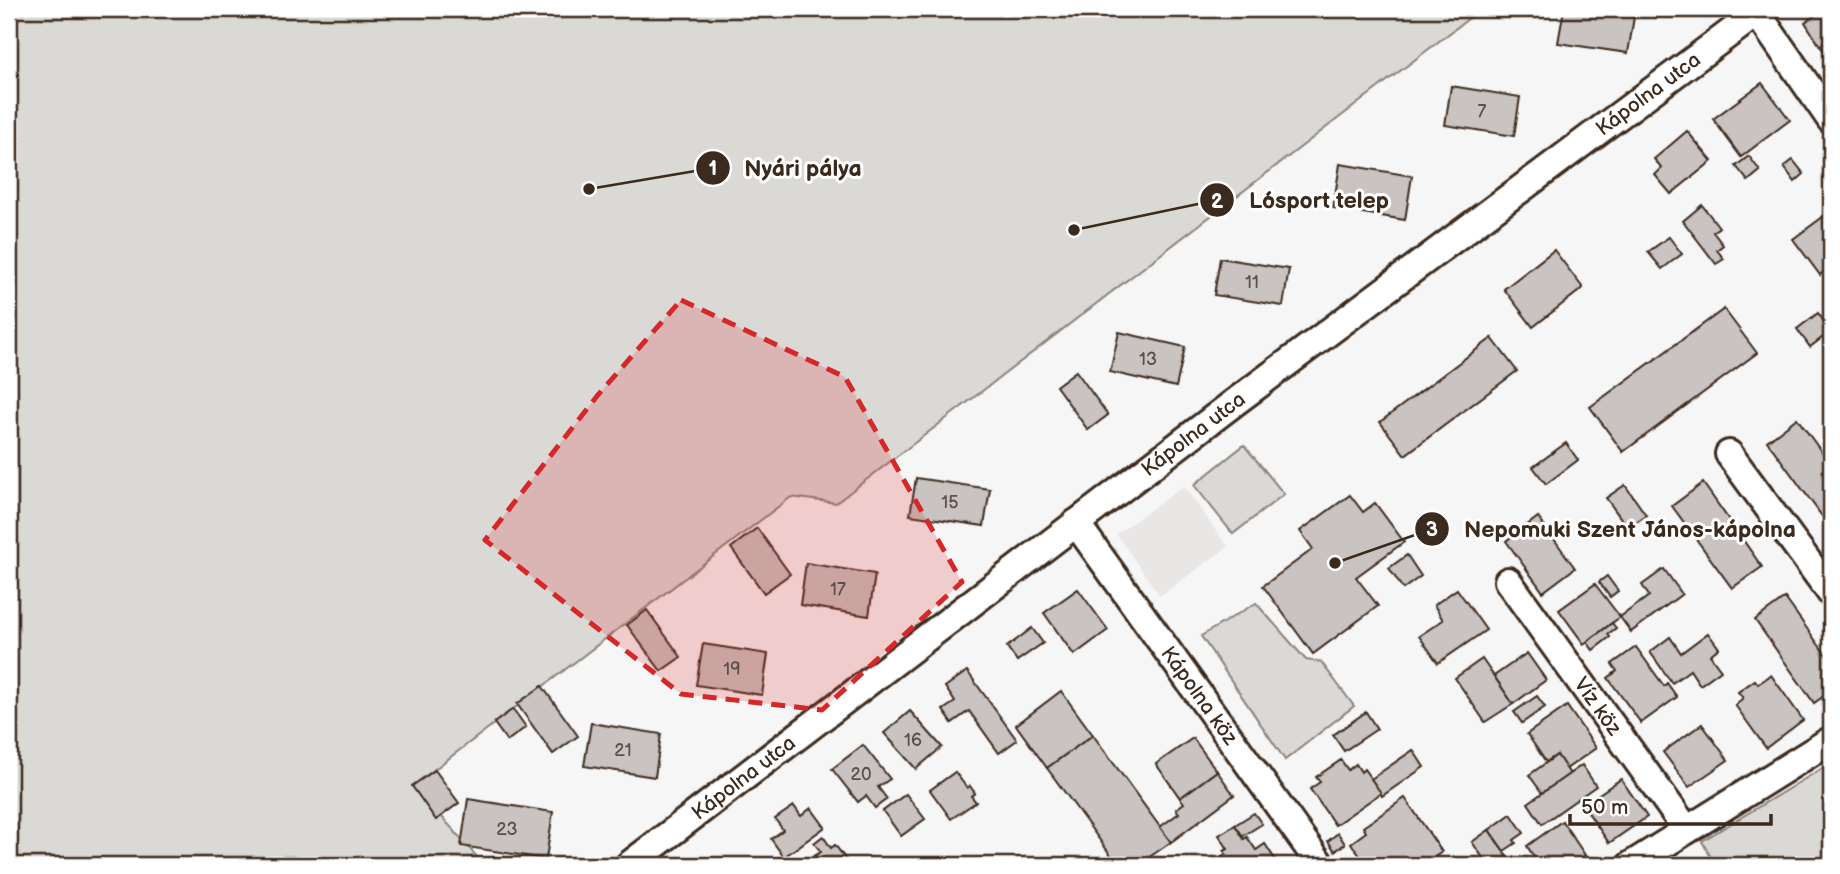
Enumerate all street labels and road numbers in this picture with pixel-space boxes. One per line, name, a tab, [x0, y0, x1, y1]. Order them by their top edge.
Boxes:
street label: Kápolna utca	[1591, 47, 1706, 141]
street label: Kápolna utca	[1137, 387, 1250, 482]
street label: Kápolna köz	[1155, 642, 1243, 750]
street label: Víz köz	[1568, 673, 1627, 741]
street label: Kápolna utca	[687, 730, 801, 826]

